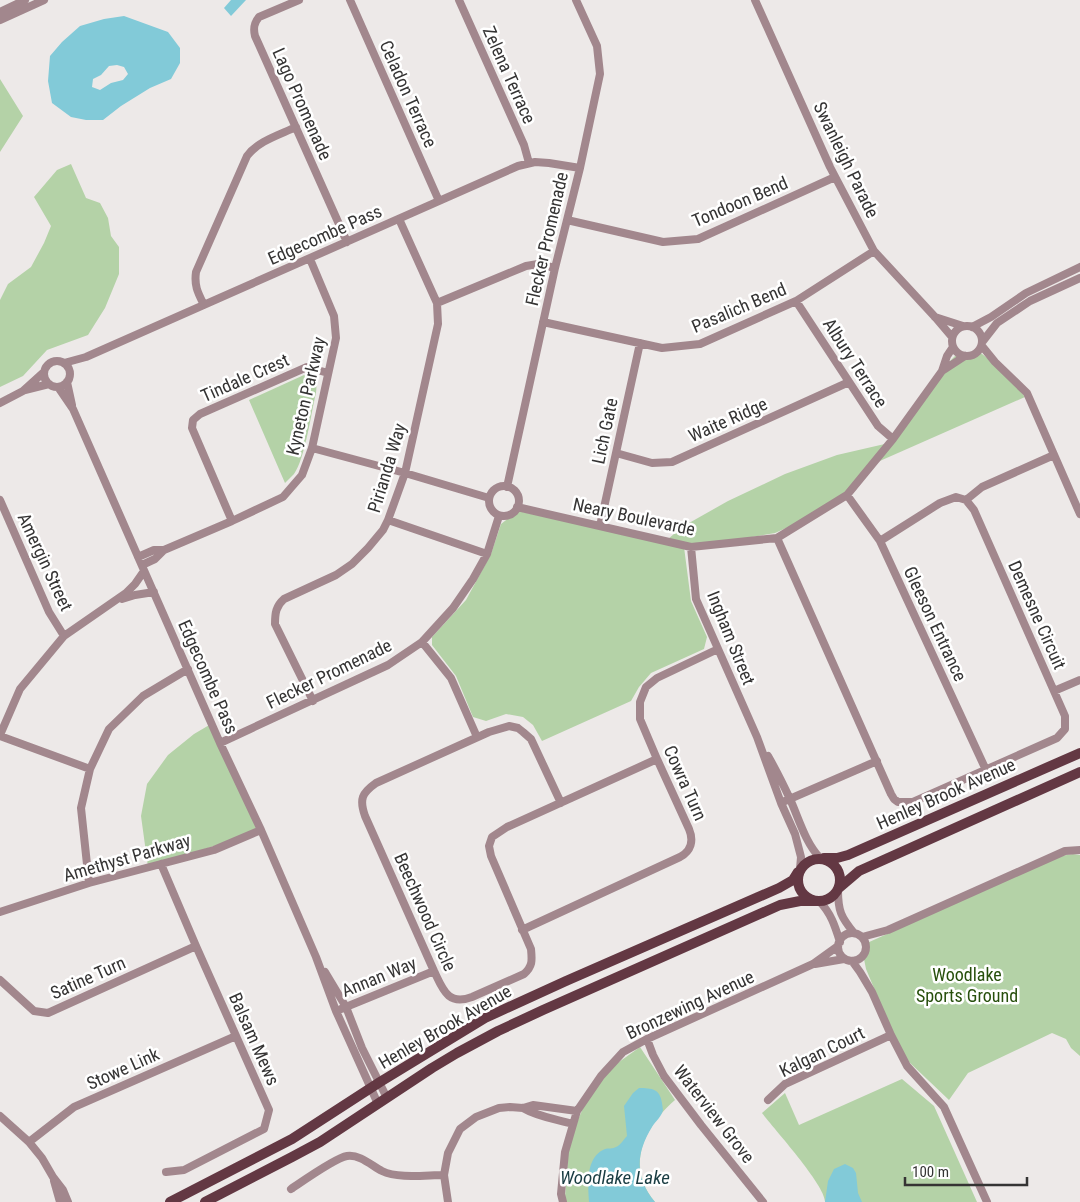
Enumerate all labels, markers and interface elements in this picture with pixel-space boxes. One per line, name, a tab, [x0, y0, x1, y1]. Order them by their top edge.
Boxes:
street label: Zelena Terrace	[479, 23, 540, 127]
street label: Celadon Terrace	[376, 37, 441, 151]
street label: Lago Promenade	[268, 45, 337, 163]
street label: Swanleigh Parade	[809, 98, 884, 221]
street label: Flecker Promenade	[521, 170, 572, 308]
street label: Tondoon Bend	[689, 172, 791, 231]
street label: Edgecombe Pass	[265, 200, 385, 269]
street label: Pasalich Bend	[688, 278, 789, 337]
street label: Albury Terrace	[819, 314, 892, 411]
street label: Kyneton Parkway	[282, 334, 329, 457]
street label: Tindale Crest	[198, 349, 292, 406]
street label: Waite Ridge	[685, 393, 770, 446]
street label: Lich Gate	[587, 396, 622, 466]
street label: Pirianda Way	[363, 420, 410, 515]
street label: Neary Boulevarde	[571, 493, 697, 540]
street label: Amergin Street	[14, 509, 77, 614]
street label: Demesne Circuit	[1004, 557, 1071, 672]
street label: Gleeson Entrance	[900, 563, 971, 684]
street label: Ingham Street	[703, 588, 760, 688]
street label: Edgecombe Pass	[174, 617, 243, 737]
street label: Flecker Promenade	[263, 634, 395, 713]
street label: Cowra Turn	[660, 742, 711, 824]
street label: Henley Brook Avenue	[873, 754, 1018, 834]
street label: Amethyst Parkway	[61, 829, 193, 886]
street label: Beechwood Circle	[390, 849, 461, 974]
street label: Satine Turn	[47, 952, 129, 1003]
street label: Annan Way	[338, 952, 420, 1001]
park label: Woodlake Sports Ground	[916, 964, 1018, 1006]
street label: Bronzewing Avenue	[623, 966, 757, 1043]
street label: Henley Brook Avenue	[375, 980, 515, 1073]
street label: Balsam Mews	[225, 989, 284, 1088]
street label: Kalgan Court	[776, 1022, 868, 1081]
street label: Stowe Link	[83, 1043, 162, 1094]
street label: Waterview Grove	[670, 1061, 759, 1167]
scale bar	[905, 1154, 1028, 1186]
text: 100 m	[912, 1163, 949, 1181]
water label: Woodlake Lake	[560, 1166, 670, 1189]

